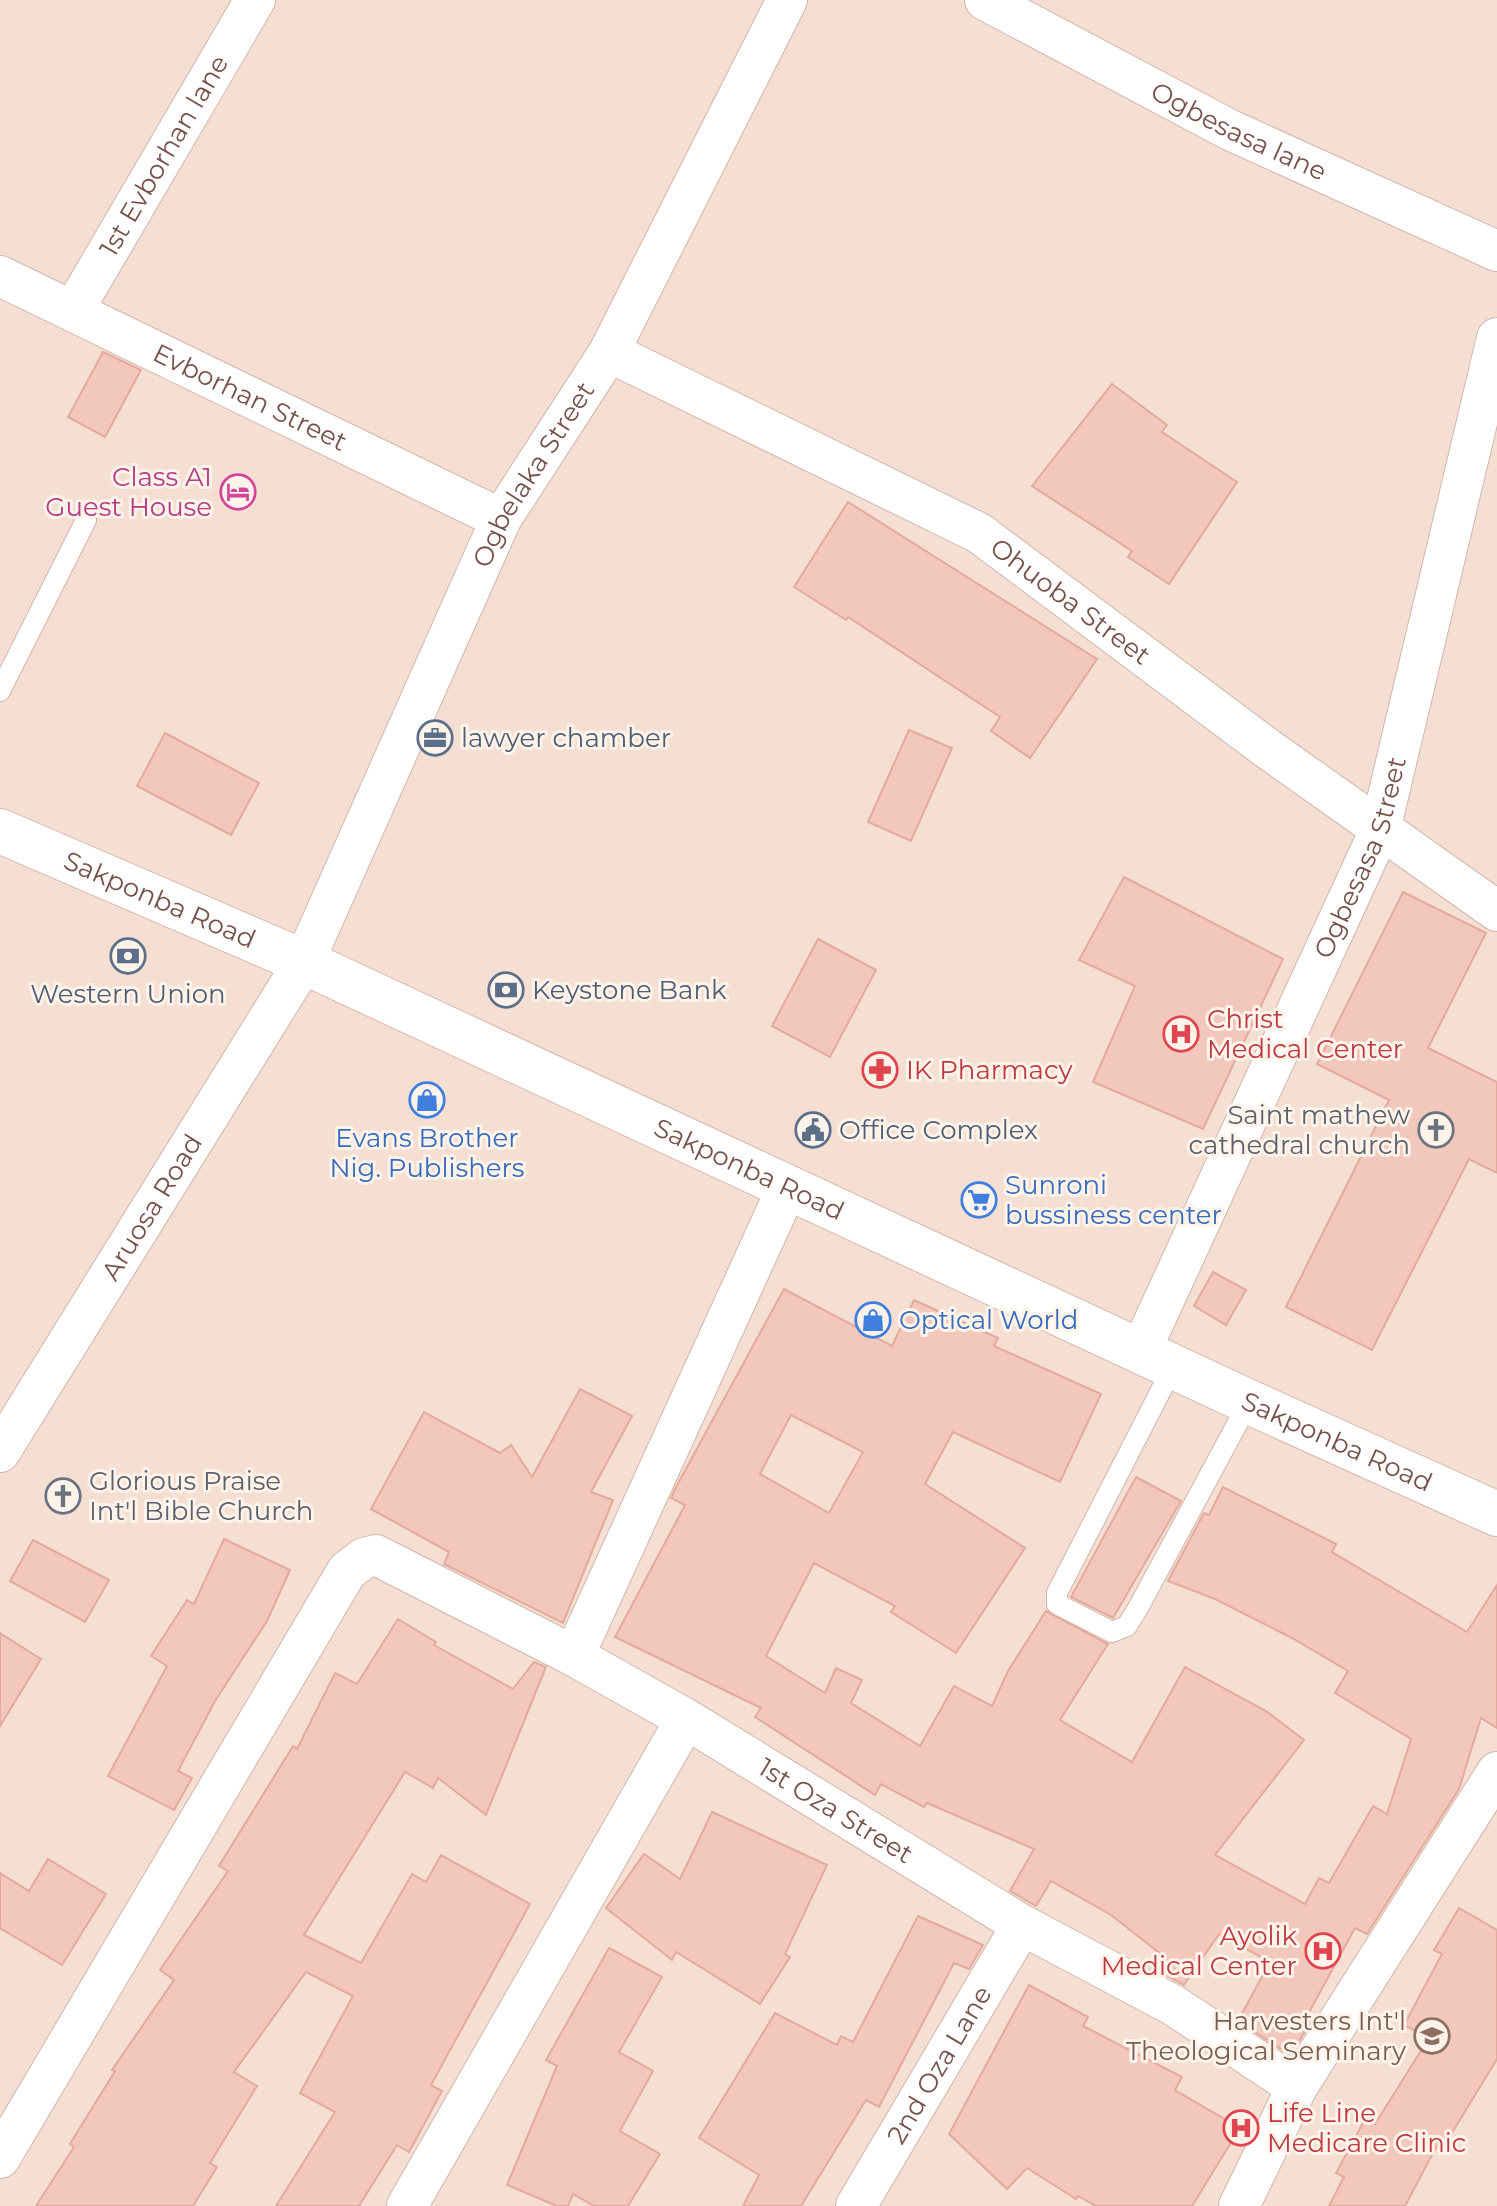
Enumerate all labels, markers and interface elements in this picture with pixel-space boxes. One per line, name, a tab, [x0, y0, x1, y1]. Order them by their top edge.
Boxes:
street label: 1st Evborhan lane	[93, 49, 235, 262]
street label: Ogbesasa lane	[1146, 75, 1332, 188]
street label: Evborhan Street	[148, 337, 352, 458]
street label: Ogbelaka Street	[466, 376, 601, 572]
place label: Class A1 Guest House	[45, 461, 212, 523]
hotel icon: Class A1 Guest House	[219, 473, 257, 511]
street label: Ohuoba Street	[984, 531, 1157, 671]
office icon: lawyer chamber	[416, 719, 454, 757]
place label: lawyer chamber	[461, 722, 671, 754]
street label: Ogbesasa Street	[1307, 753, 1413, 964]
street label: Sakponba Road	[59, 844, 261, 955]
bank icon: Western Union	[109, 937, 147, 975]
bank icon: Keystone Bank	[487, 971, 525, 1009]
place label: Keystone Bank	[532, 974, 727, 1006]
place label: Western Union	[30, 978, 226, 1010]
place label: Christ Medical Center	[1207, 1003, 1403, 1065]
hospital icon: Christ Medical Center	[1162, 1015, 1200, 1053]
pharmacy icon: IK Pharmacy	[861, 1051, 899, 1089]
place label: IK Pharmacy	[906, 1054, 1073, 1086]
shop icon: Evans Brother Nig. Publishers	[408, 1081, 446, 1119]
place label: Saint mathew cathedral church	[1188, 1099, 1410, 1161]
street label: Sakponba Road	[649, 1111, 849, 1227]
public building icon: Office Complex	[794, 1111, 832, 1149]
church icon: Saint mathew cathedral church	[1417, 1111, 1455, 1149]
place label: Office Complex	[839, 1114, 1038, 1146]
place label: Evans Brother Nig. Publishers	[329, 1122, 525, 1184]
street label: Aruosa Road	[95, 1128, 209, 1286]
place label: Sunroni bussiness center	[1005, 1169, 1222, 1231]
supermarket icon: Sunroni bussiness center	[960, 1181, 998, 1219]
shop icon: Optical World	[854, 1301, 892, 1339]
place label: Optical World	[899, 1304, 1078, 1336]
street label: Sakponba Road	[1237, 1385, 1437, 1499]
place label: Glorious Praise Int'l Bible Church	[89, 1465, 313, 1527]
church icon: Glorious Praise Int'l Bible Church	[44, 1477, 82, 1515]
street label: 1st Oza Street	[753, 1751, 919, 1870]
place label: Ayolik Medical Center	[1101, 1920, 1297, 1982]
hospital icon: Ayolik Medical Center	[1304, 1932, 1342, 1970]
street label: 2nd Oza Lane	[880, 1980, 998, 2150]
place label: Harvesters Int'l Theological Seminary	[1126, 2005, 1407, 2067]
school or university icon: Harvesters Int'l Theological Seminary	[1413, 2017, 1451, 2055]
place label: Life Line Medicare Clinic	[1267, 2097, 1466, 2159]
hospital icon: Life Line Medicare Clinic	[1222, 2109, 1260, 2147]

